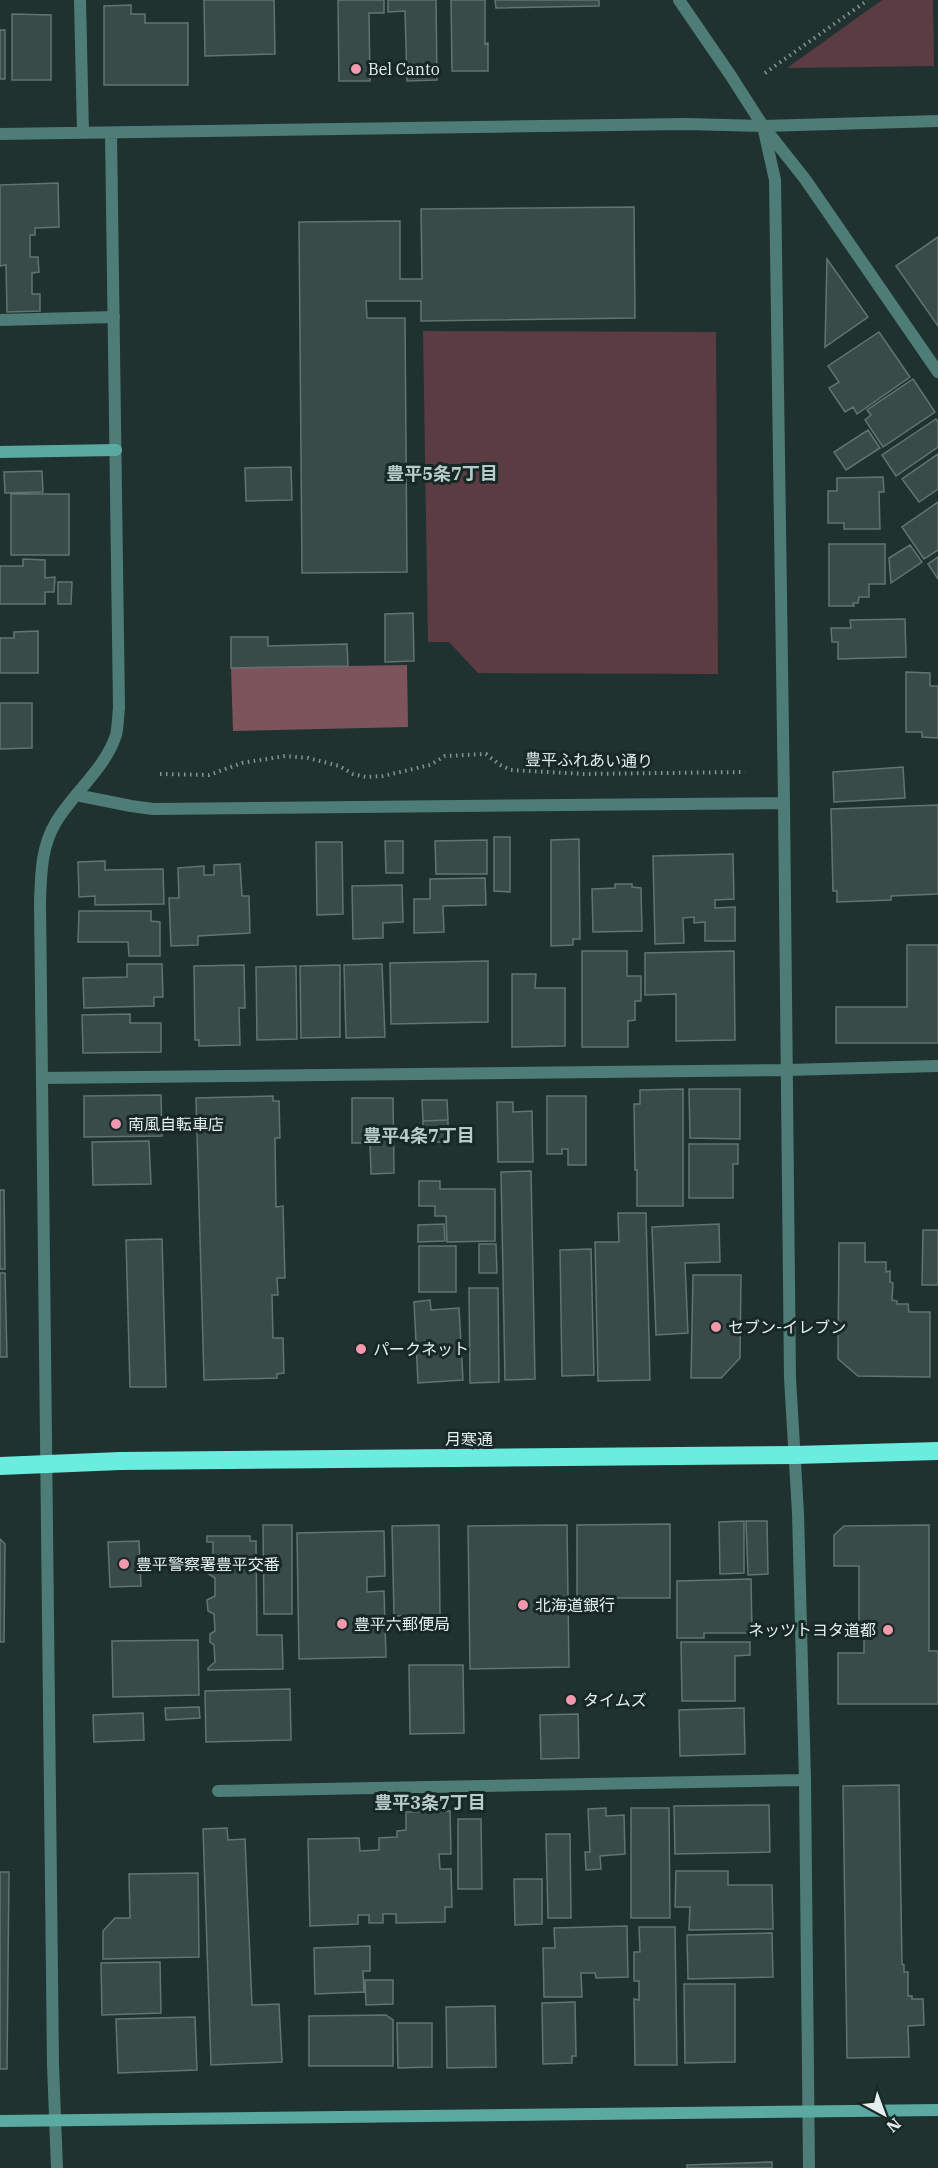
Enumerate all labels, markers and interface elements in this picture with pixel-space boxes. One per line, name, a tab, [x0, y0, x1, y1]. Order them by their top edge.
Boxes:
place label: Bel Canto	[368, 59, 440, 79]
marker: Bel Canto	[349, 62, 363, 76]
district label: 豊平5条7丁目	[386, 462, 498, 485]
street label: 豊平ふれあい通り	[525, 749, 653, 771]
place label: 南風自転車店	[128, 1114, 224, 1134]
marker: 南風自転車店	[109, 1117, 123, 1131]
district label: 豊平4条7丁目	[363, 1124, 475, 1147]
place label: セブン-イレブン	[728, 1317, 846, 1337]
marker: セブン-イレブン	[709, 1320, 723, 1334]
place label: パークネット	[373, 1339, 469, 1359]
marker: パークネット	[354, 1342, 368, 1356]
street label: 月寒通	[445, 1429, 493, 1449]
place label: 豊平警察署豊平交番	[136, 1554, 280, 1574]
marker: 豊平警察署豊平交番	[117, 1557, 131, 1571]
place label: 北海道銀行	[535, 1595, 615, 1615]
marker: 北海道銀行	[516, 1598, 530, 1612]
place label: 豊平六郵便局	[354, 1614, 450, 1634]
marker: 豊平六郵便局	[335, 1617, 349, 1631]
place label: ネッツトヨタ道都	[748, 1620, 876, 1640]
marker: ネッツトヨタ道都	[881, 1623, 895, 1637]
place label: タイムズ	[583, 1690, 647, 1710]
marker: タイムズ	[564, 1693, 578, 1707]
district label: 豊平3条7丁目	[374, 1791, 486, 1814]
north arrow	[854, 2084, 914, 2144]
text: N	[883, 2114, 905, 2137]

